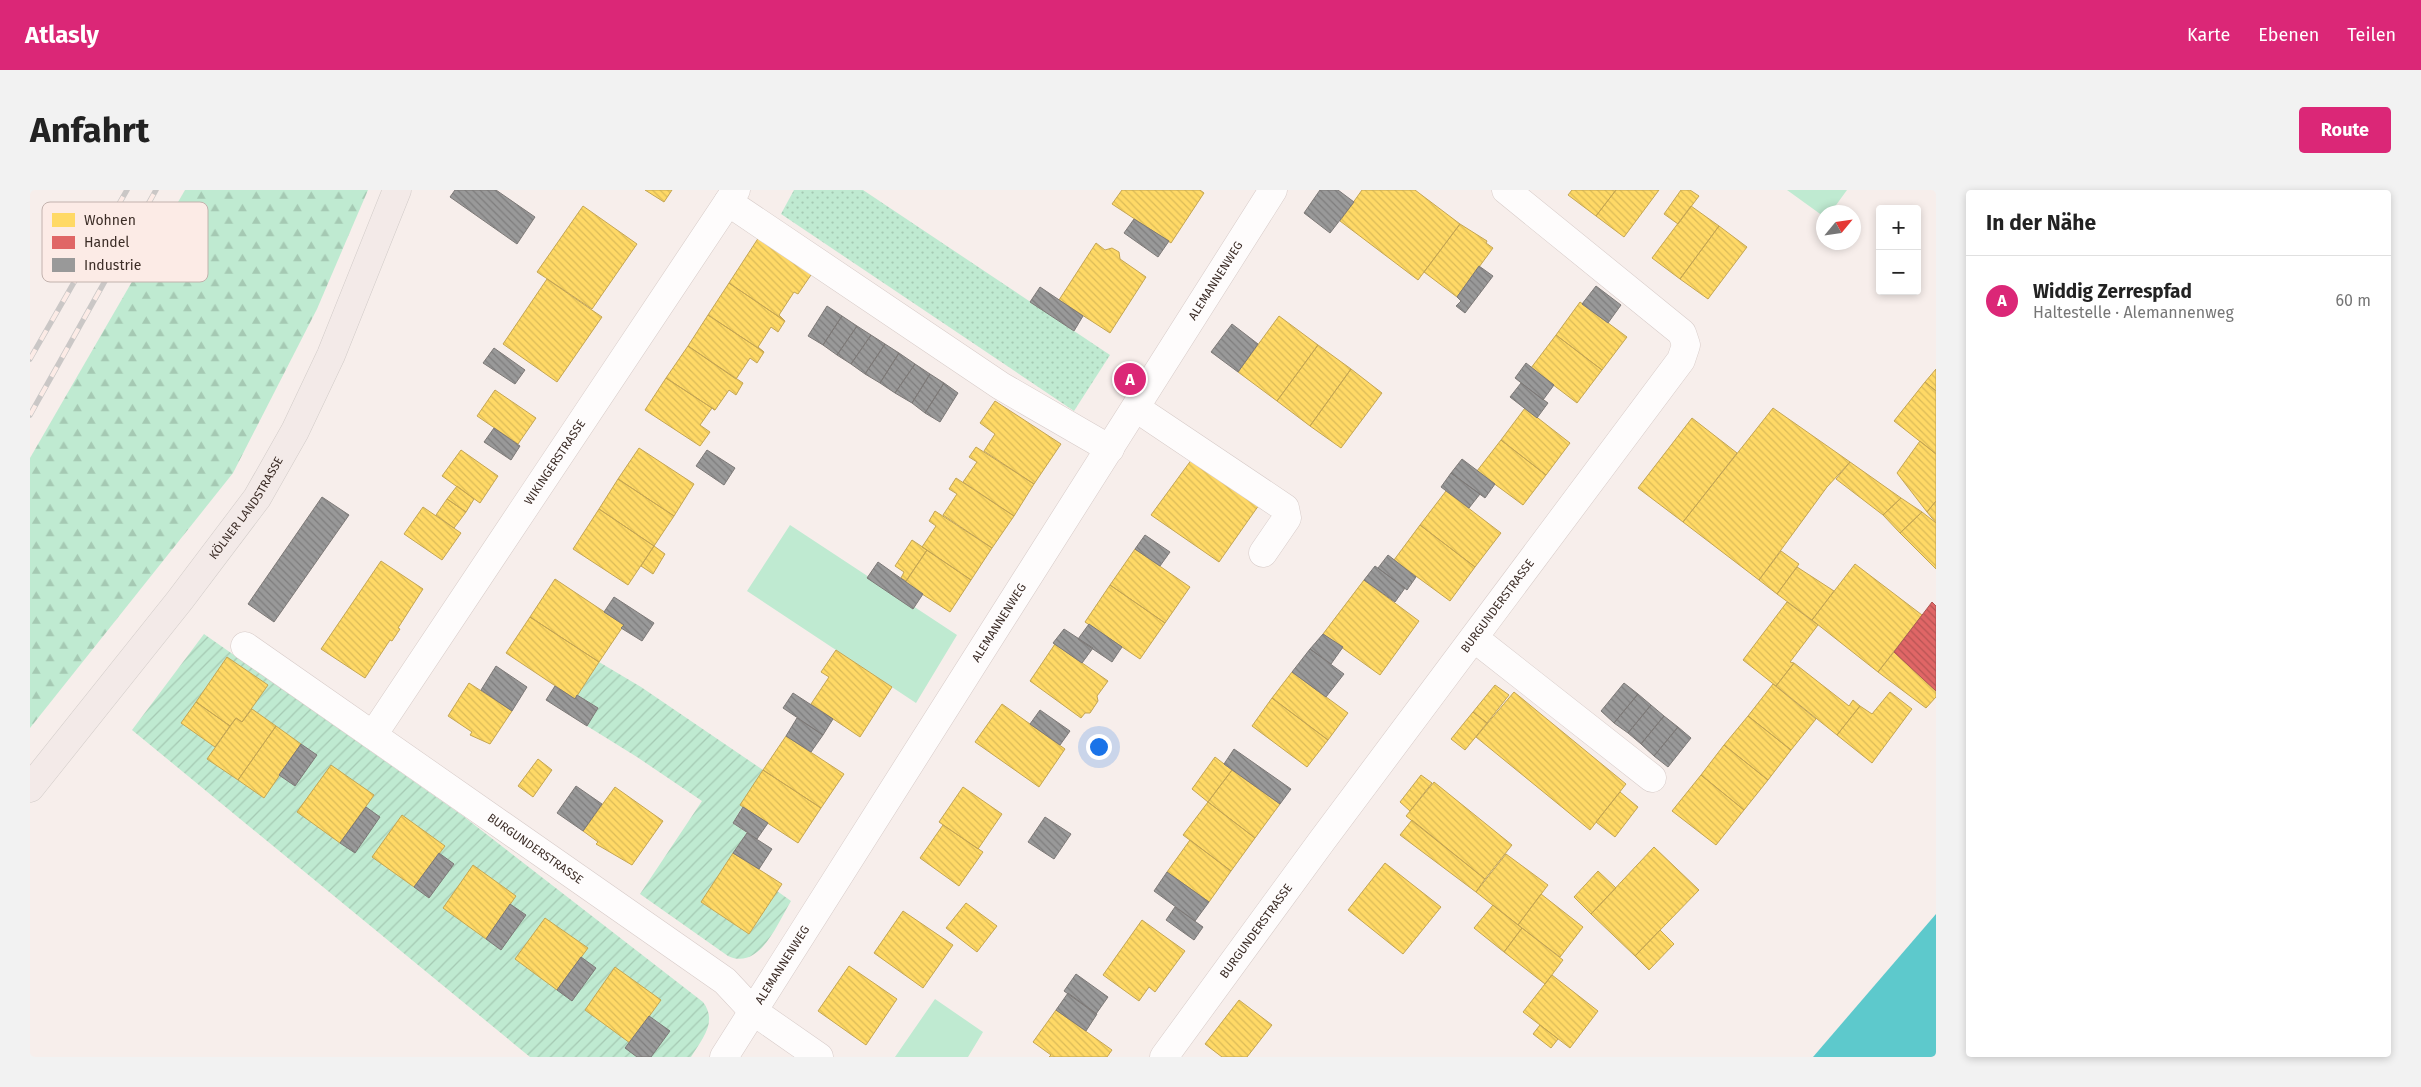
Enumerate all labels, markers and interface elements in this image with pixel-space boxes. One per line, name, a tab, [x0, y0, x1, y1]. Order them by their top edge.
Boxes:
text: Atlasly	[25, 21, 99, 49]
text: Karte	[2187, 24, 2230, 46]
text: Ebenen	[2258, 24, 2319, 46]
text: Teilen	[2347, 24, 2396, 46]
button: Route	[2299, 107, 2391, 153]
text: Anfahrt	[30, 109, 149, 151]
legend	[42, 202, 208, 282]
north arrow	[1816, 205, 1861, 250]
map controls	[1876, 205, 1921, 295]
button: +	[1876, 205, 1921, 250]
text: In der Nähe	[1986, 210, 2096, 236]
text: Wohnen	[84, 212, 136, 229]
text: Handel	[84, 234, 129, 251]
street label: ALEMANNENWEG	[1186, 239, 1246, 322]
button: −	[1876, 250, 1921, 295]
text: Industrie	[84, 257, 141, 274]
text: Widdig Zerrespfad	[2033, 280, 2192, 303]
text: A	[1997, 291, 2007, 310]
text: 60 m	[2336, 291, 2371, 310]
text: Haltestelle · Alemannenweg	[2033, 303, 2234, 322]
pin: A	[1114, 360, 1146, 398]
street label: WIKINGERSTRASSE	[521, 417, 588, 507]
street label: KÖLNER LANDSTRASSE	[206, 454, 286, 562]
street label: BURGUNDERSTRASSE	[1458, 556, 1537, 655]
street label: ALEMANNENWEG	[969, 581, 1029, 665]
your location	[1086, 734, 1112, 760]
street label: BURGUNDERSTRASSE	[485, 810, 586, 887]
street label: BURGUNDERSTRASSE	[1217, 881, 1295, 981]
street label: ALEMANNENWEG	[752, 923, 812, 1007]

